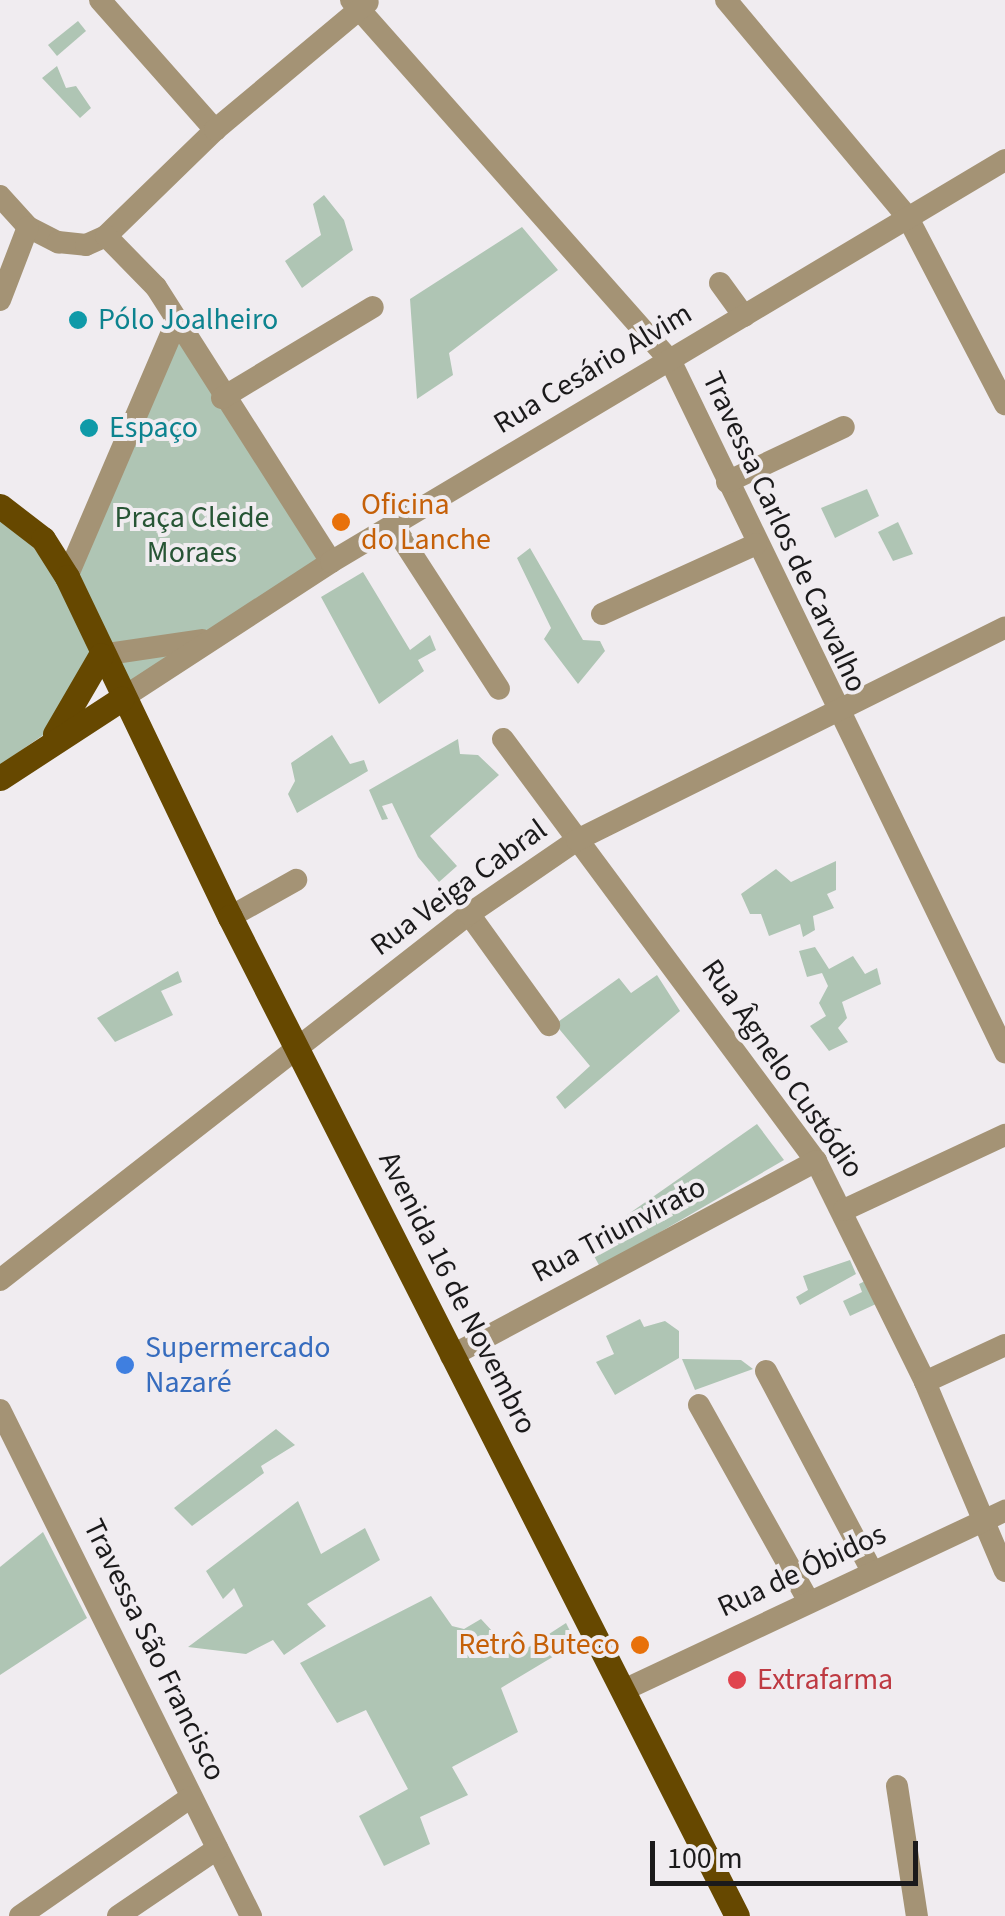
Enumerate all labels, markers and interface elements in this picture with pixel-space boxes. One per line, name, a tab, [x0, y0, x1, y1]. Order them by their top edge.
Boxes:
street label: Rua Cesário Alvim	[488, 296, 698, 442]
place label: Pólo Joalheiro	[98, 302, 278, 338]
marker: Pólo Joalheiro	[67, 309, 89, 331]
street label: Travessa Carlos de Carvalho	[694, 366, 874, 698]
place label: Espaço	[109, 410, 198, 446]
marker: Espaço	[78, 417, 100, 439]
place label: Oficina do Lanche	[361, 487, 491, 558]
park label: Praça Cleide Moraes	[115, 500, 269, 570]
marker: Oficina do Lanche	[330, 511, 352, 533]
street label: Rua Veiga Cabral	[364, 812, 554, 964]
street label: Rua Âgnelo Custódio	[693, 953, 871, 1185]
street label: Avenida 16 de Novembro	[370, 1146, 544, 1440]
street label: Rua Triunvirato	[526, 1169, 712, 1291]
place label: Supermercado Nazaré	[145, 1330, 331, 1400]
marker: Supermercado Nazaré	[114, 1354, 136, 1376]
street label: Travessa São Francisco	[75, 1513, 233, 1787]
street label: Rua de Óbidos	[712, 1516, 892, 1626]
place label: Retrô Buteco	[458, 1627, 620, 1663]
marker: Retrô Buteco	[629, 1634, 651, 1656]
place label: Extrafarma	[757, 1662, 893, 1698]
marker: Extrafarma	[726, 1669, 748, 1691]
scale bar	[655, 1821, 922, 1883]
text: 100 m	[667, 1837, 743, 1880]

